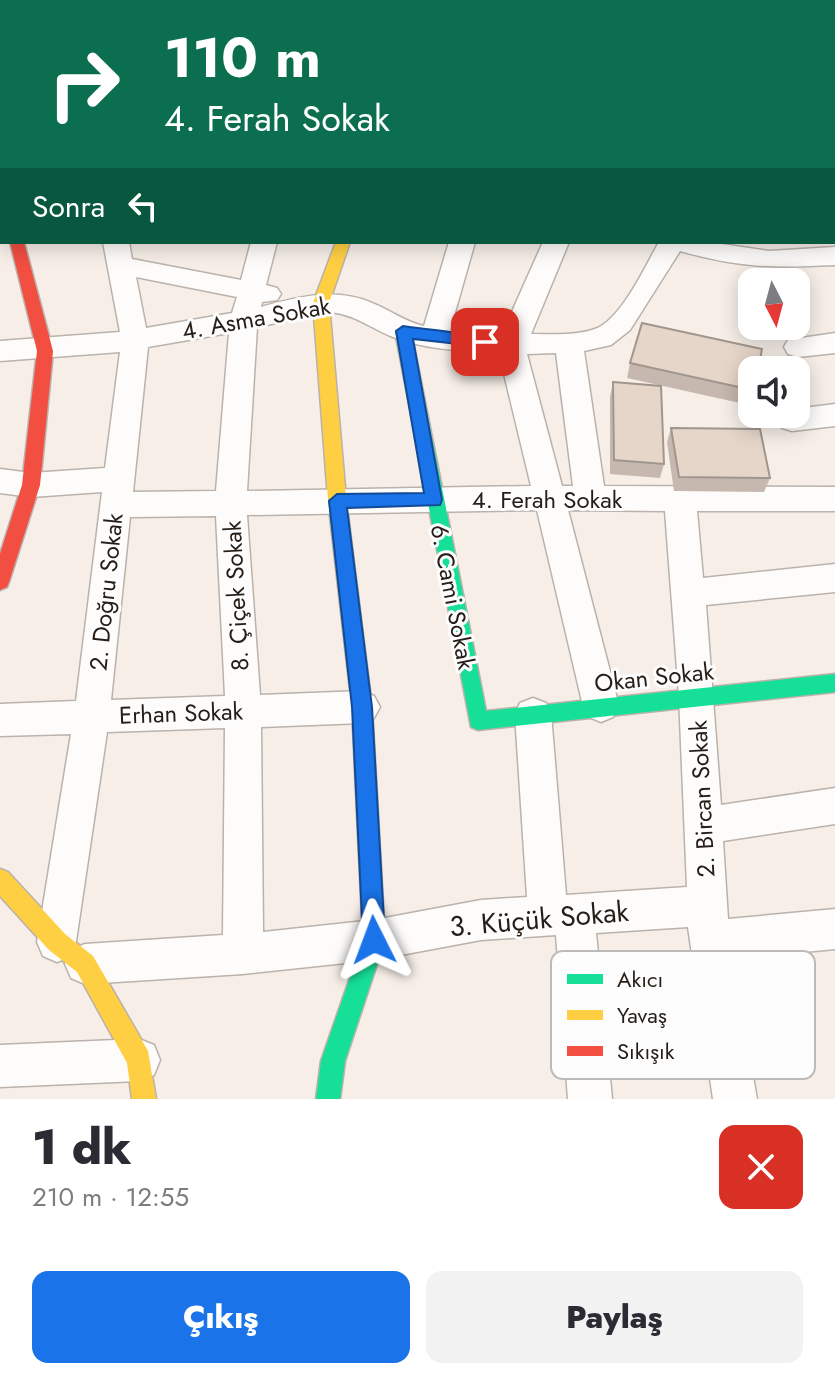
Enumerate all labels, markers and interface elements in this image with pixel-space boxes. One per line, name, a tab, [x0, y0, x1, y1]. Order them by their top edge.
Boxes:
text: 110 m	[164, 17, 321, 98]
icon: right	[32, 32, 136, 136]
text: 4. Ferah Sokak	[164, 92, 390, 144]
icon: left	[121, 184, 165, 228]
text: Sonra	[32, 185, 105, 228]
north arrow	[738, 268, 810, 340]
map controls	[738, 268, 810, 428]
street label: 4. Asma Sokak	[179, 288, 333, 348]
pin	[451, 308, 519, 376]
icon: arrive	[463, 320, 507, 364]
button: sound	[738, 356, 810, 428]
street label: 4. Ferah Sokak	[472, 482, 623, 517]
street label: 2. Doğru Sokak	[80, 511, 132, 672]
street label: 8. Çiçek Sokak	[215, 520, 257, 672]
street label: 6. Cami Sokak	[422, 521, 484, 673]
street label: Okan Sokak	[593, 653, 716, 701]
street label: Erhan Sokak	[118, 693, 244, 733]
street label: 2. Bircan Sokak	[680, 719, 724, 878]
street label: 3. Küçük Sokak	[448, 891, 631, 947]
position arrow	[332, 898, 416, 982]
legend	[551, 951, 815, 1079]
text: Akıcı	[617, 963, 663, 995]
text: Yavaş	[617, 999, 667, 1031]
text: Sıkışık	[617, 1035, 675, 1067]
text: 1 dk	[32, 1113, 132, 1182]
button: close	[719, 1125, 803, 1209]
text: 210 m · 12:55	[32, 1178, 189, 1216]
button: Çıkış	[32, 1271, 410, 1363]
button: Paylaş	[426, 1271, 803, 1363]

